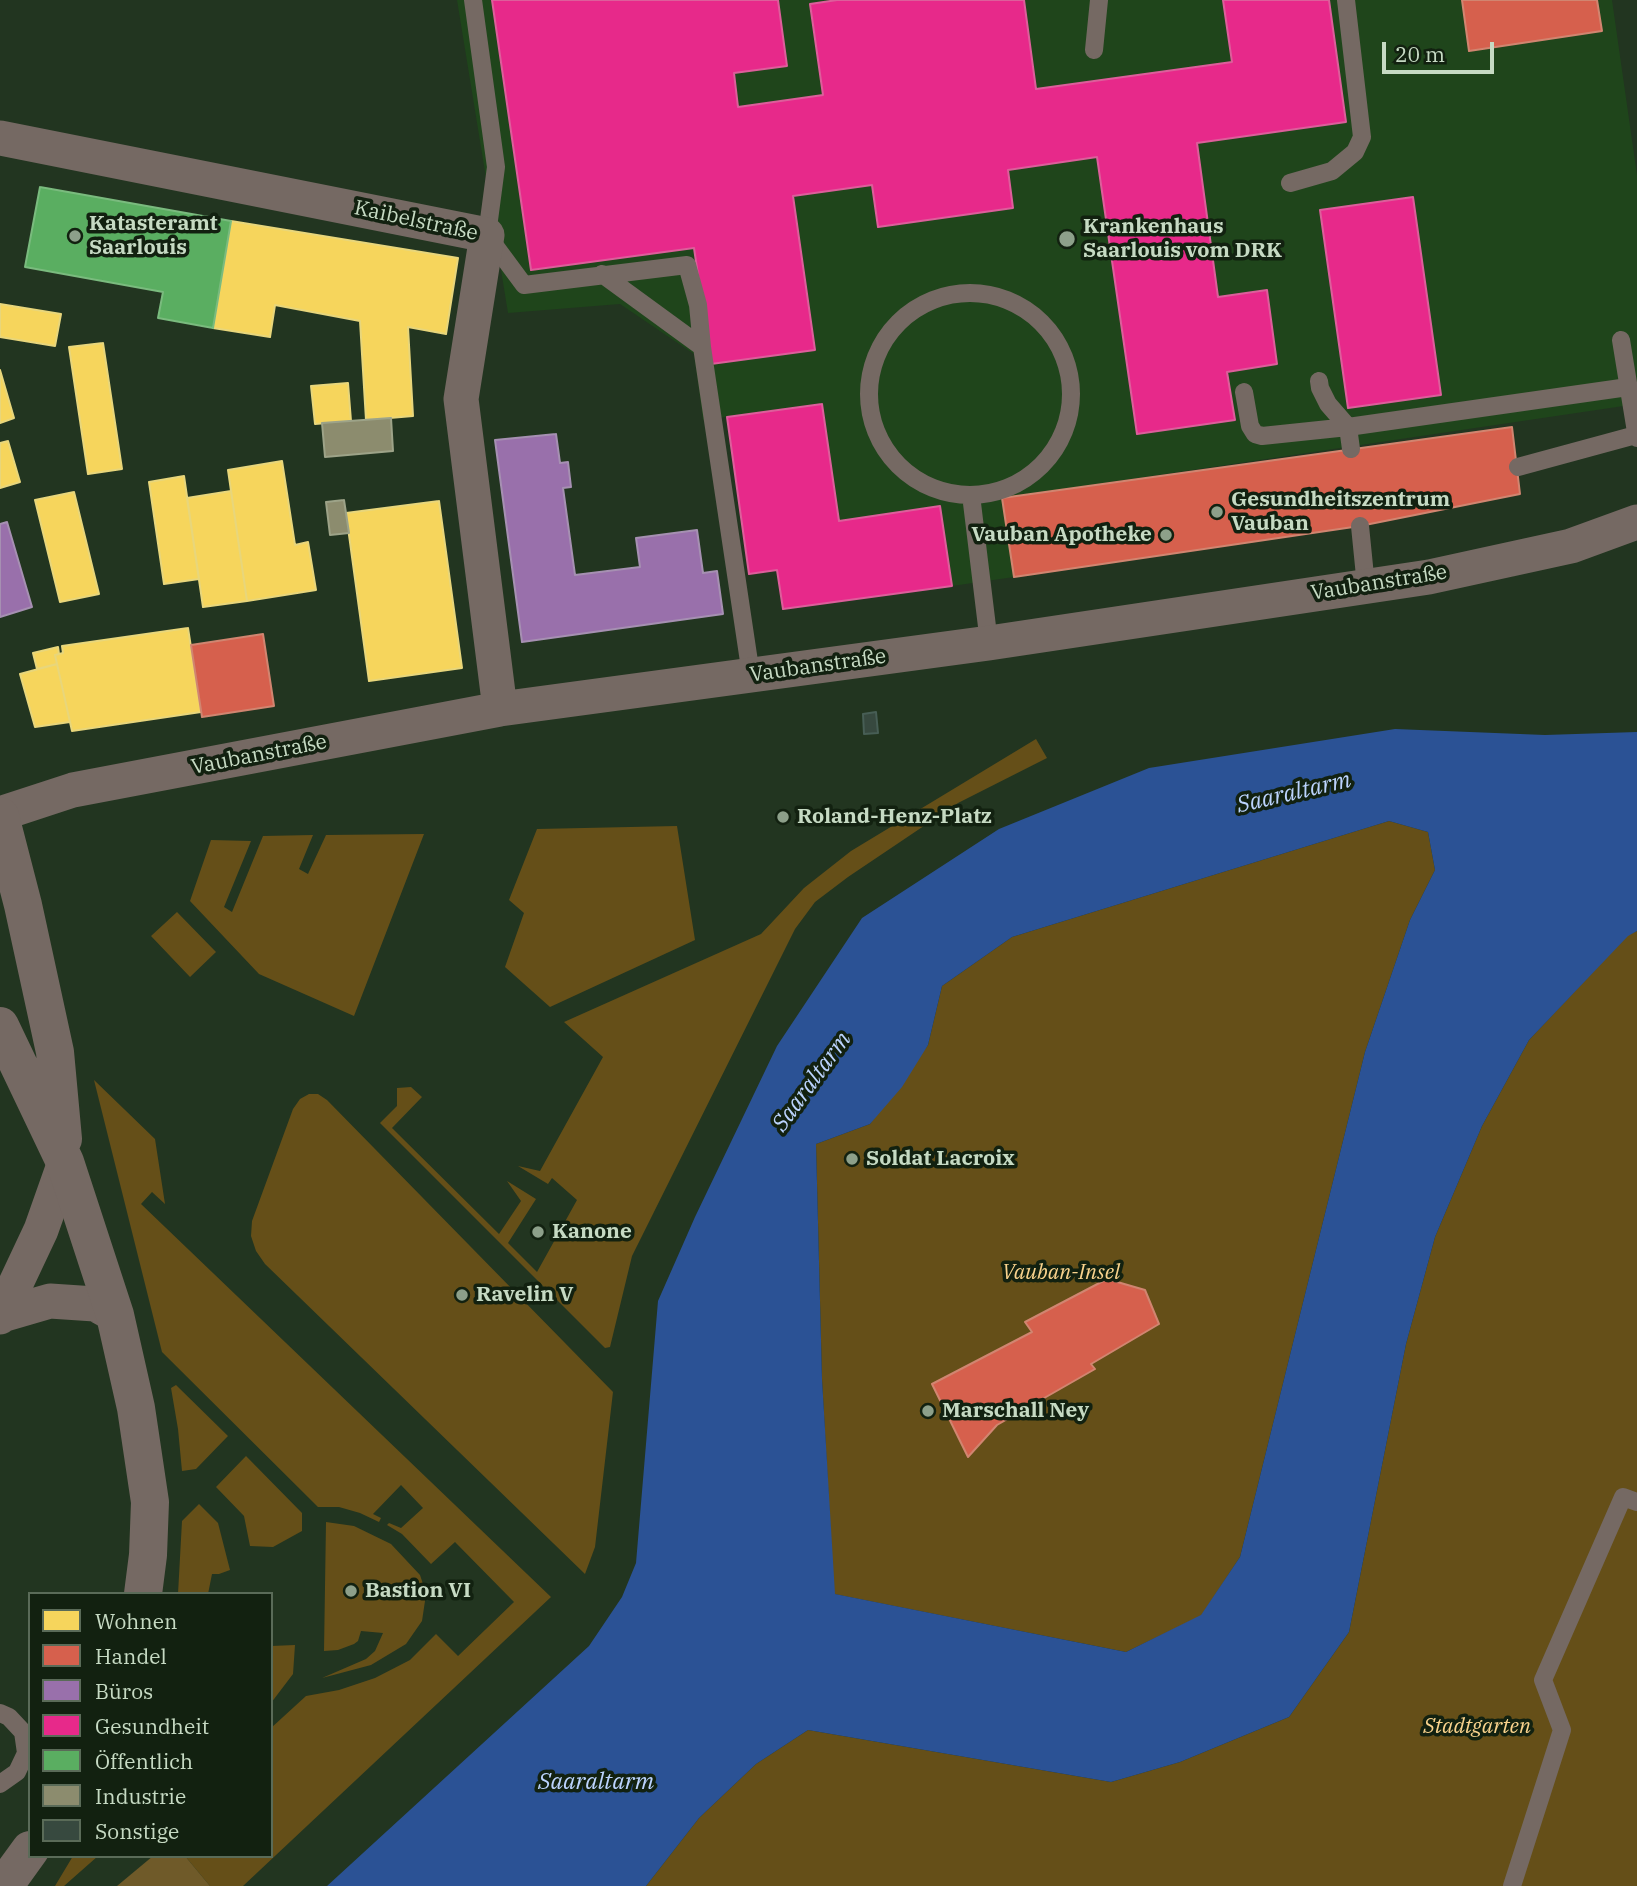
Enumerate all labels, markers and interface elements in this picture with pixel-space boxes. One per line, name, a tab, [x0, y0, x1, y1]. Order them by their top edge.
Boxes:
scale bar	[1385, 28, 1497, 72]
text: 20 m	[1395, 40, 1445, 68]
street label: Kaibelstraße	[352, 196, 480, 246]
place label: Katasteramt Saarlouis	[89, 211, 218, 261]
place label: Krankenhaus Saarlouis vom DRK	[1083, 214, 1282, 264]
marker: Katasteramt Saarlouis	[67, 228, 83, 244]
marker: Krankenhaus Saarlouis vom DRK	[1057, 229, 1077, 249]
place label: Gesundheitszentrum Vauban	[1231, 487, 1450, 537]
marker: Gesundheitszentrum Vauban	[1209, 504, 1225, 520]
place label: Vauban Apotheke	[971, 522, 1152, 548]
marker: Vauban Apotheke	[1158, 527, 1174, 543]
street label: Vaubanstraße	[1309, 560, 1449, 606]
street label: Vaubanstraße	[748, 644, 888, 688]
street label: Vaubanstraße	[189, 730, 329, 780]
water label: Saaraltarm	[1234, 766, 1354, 820]
place label: Roland-Henz-Platz	[797, 804, 992, 830]
marker: Roland-Henz-Platz	[775, 809, 791, 825]
water label: Saaraltarm	[767, 1027, 857, 1137]
place label: Soldat Lacroix	[866, 1146, 1015, 1172]
marker: Soldat Lacroix	[844, 1151, 860, 1167]
place label: Kanone	[552, 1219, 632, 1245]
marker: Kanone	[530, 1224, 546, 1240]
park label: Vauban-Insel	[1002, 1260, 1120, 1286]
place label: Ravelin V	[476, 1282, 574, 1308]
marker: Ravelin V	[454, 1287, 470, 1303]
place label: Marschall Ney	[942, 1398, 1089, 1424]
marker: Marschall Ney	[920, 1403, 936, 1419]
place label: Bastion VI	[365, 1578, 471, 1604]
marker: Bastion VI	[343, 1583, 359, 1599]
legend	[28, 1592, 273, 1858]
text: Wohnen	[95, 1607, 177, 1635]
text: Handel	[95, 1642, 167, 1670]
text: Büros	[95, 1677, 153, 1705]
text: Gesundheit	[95, 1712, 209, 1740]
park label: Stadtgarten	[1423, 1714, 1531, 1740]
text: Öffentlich	[95, 1747, 193, 1775]
water label: Saaraltarm	[538, 1768, 654, 1796]
text: Industrie	[95, 1782, 186, 1810]
text: Sonstige	[95, 1817, 179, 1845]

